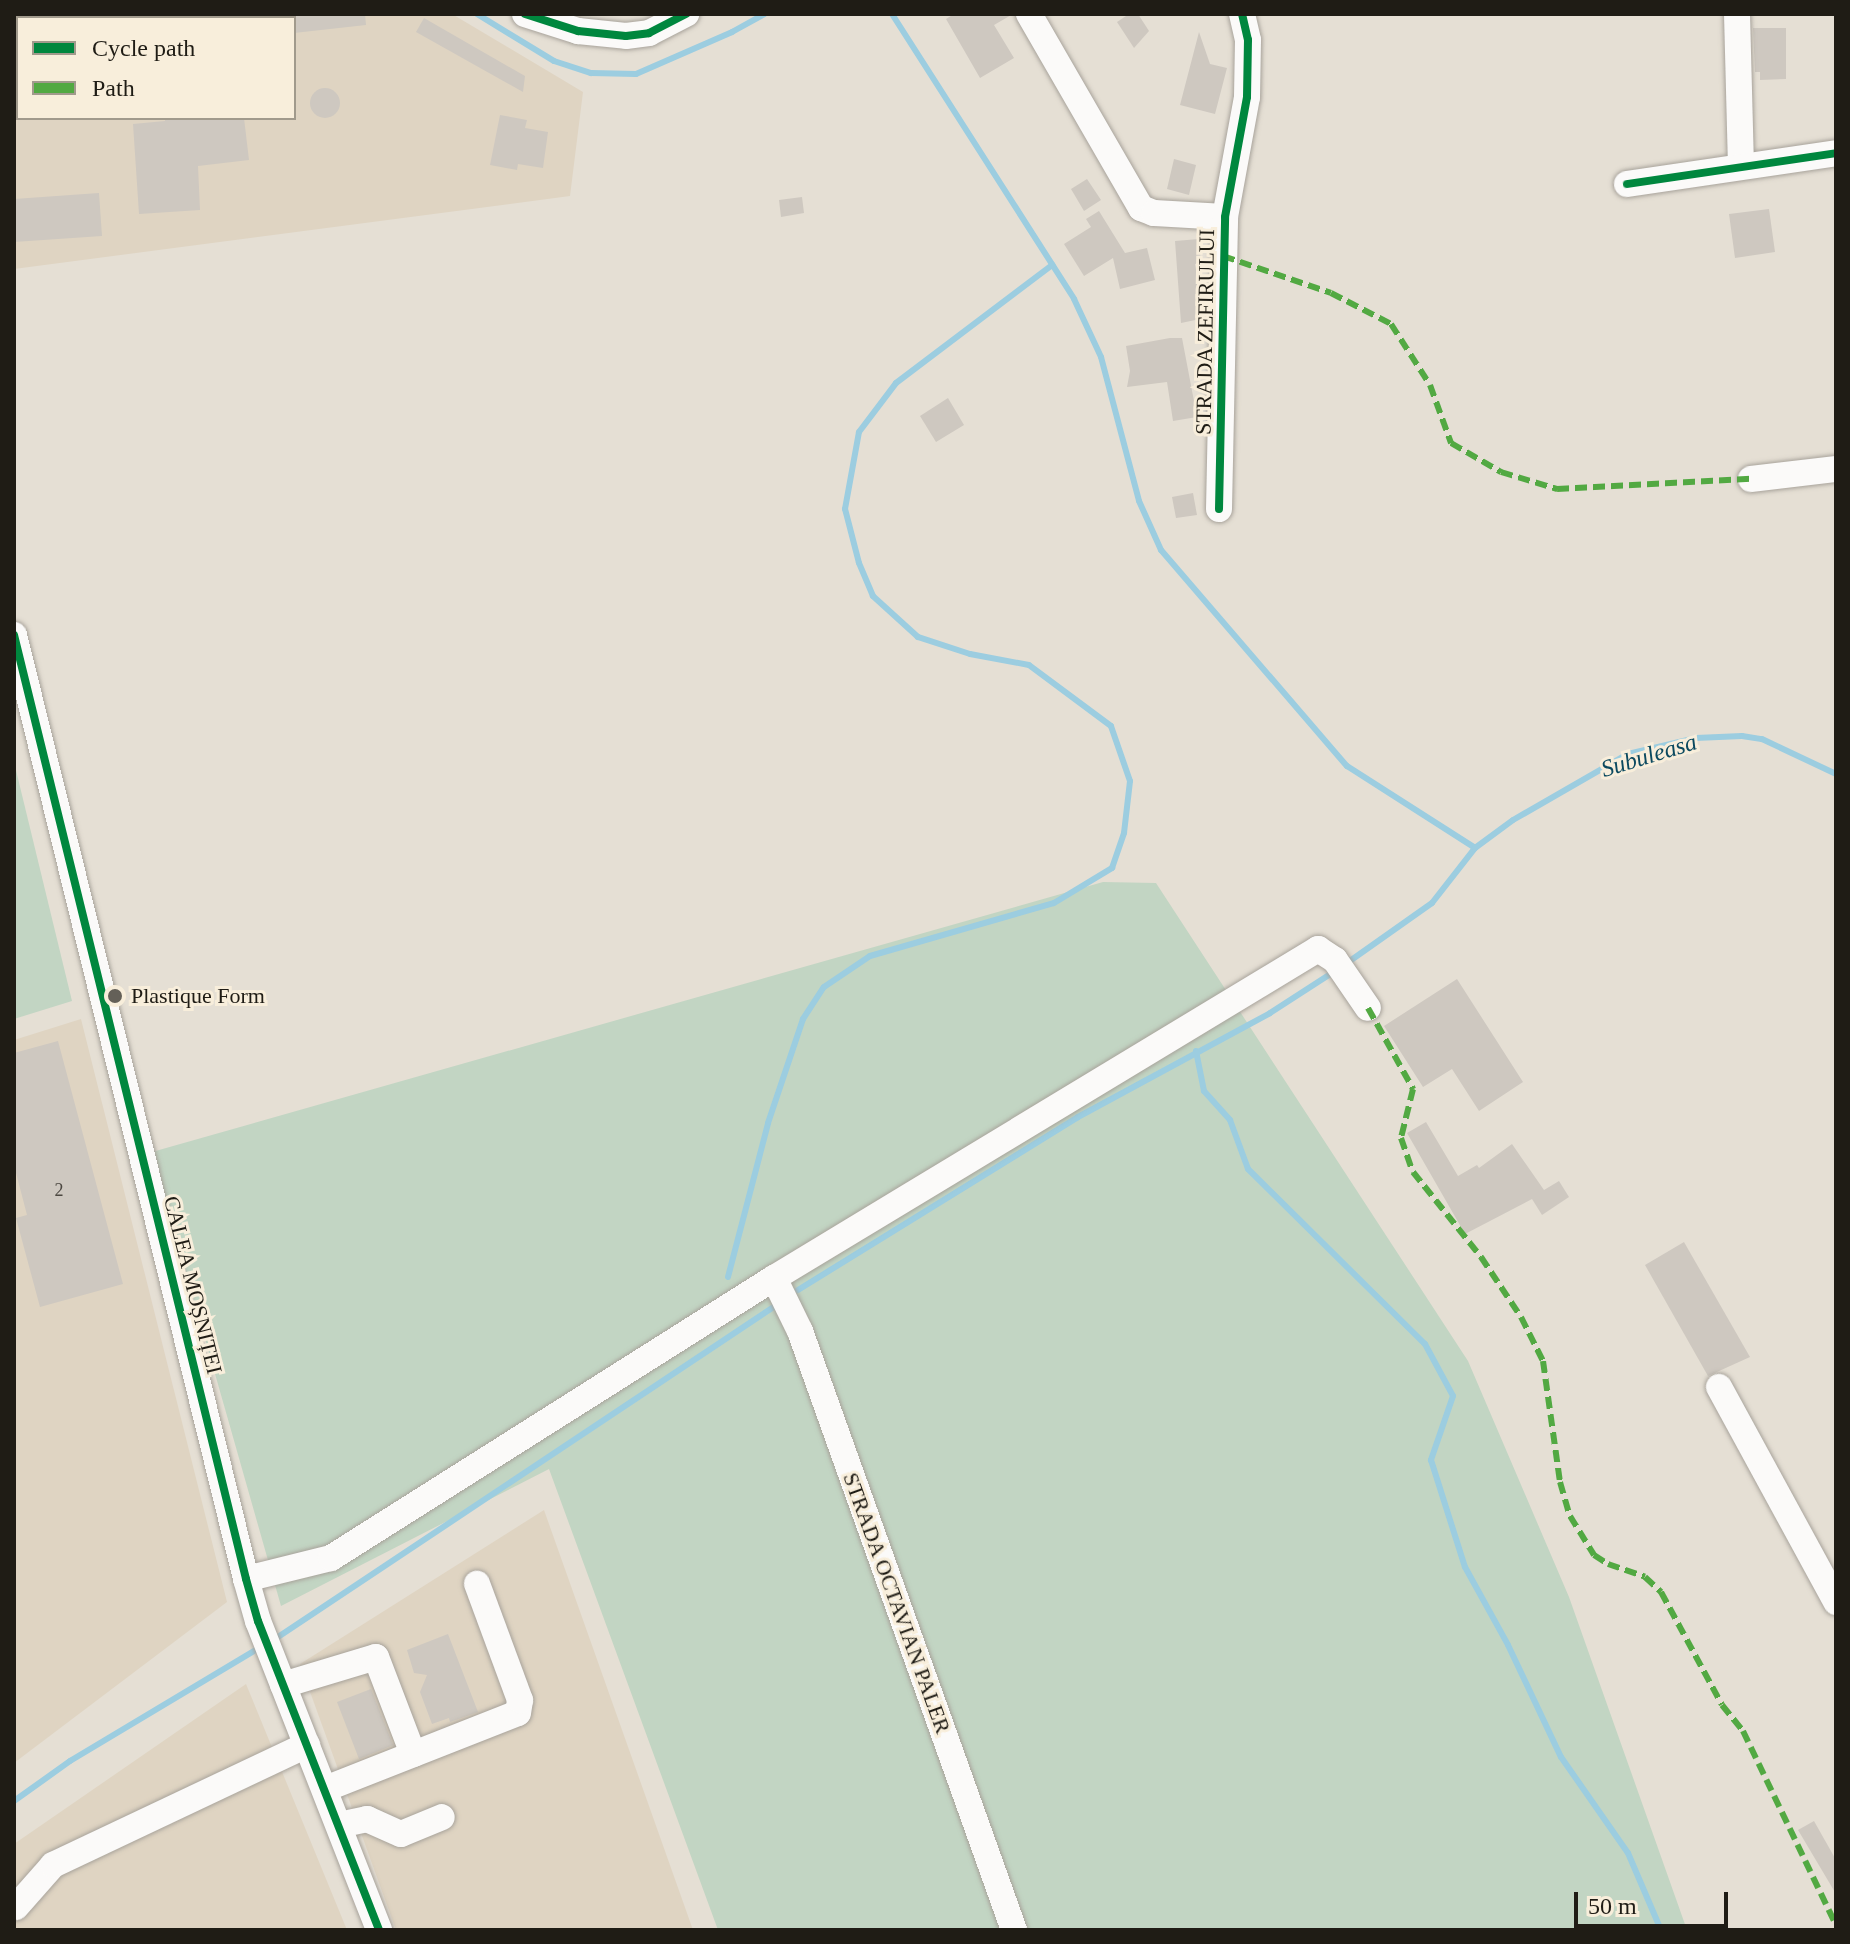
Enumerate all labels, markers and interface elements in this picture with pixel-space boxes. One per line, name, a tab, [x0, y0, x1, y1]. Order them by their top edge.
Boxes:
legend	[16, 16, 296, 120]
text: Cycle path	[92, 35, 195, 61]
text: Path	[92, 75, 135, 101]
street label: STRADA ZEFIRULUI	[1190, 228, 1220, 436]
water label: Subuleasa	[1598, 728, 1700, 784]
place label: Plastique Form	[131, 983, 265, 1009]
marker: Plastique Form	[106, 987, 124, 1005]
house number: 2	[54, 1179, 64, 1201]
street label: CALEA MOȘNIȚEI	[158, 1193, 228, 1377]
street label: STRADA OCTAVIAN PALER	[837, 1468, 957, 1738]
scale bar	[1578, 1876, 1732, 1926]
text: 50 m	[1588, 1893, 1637, 1919]

